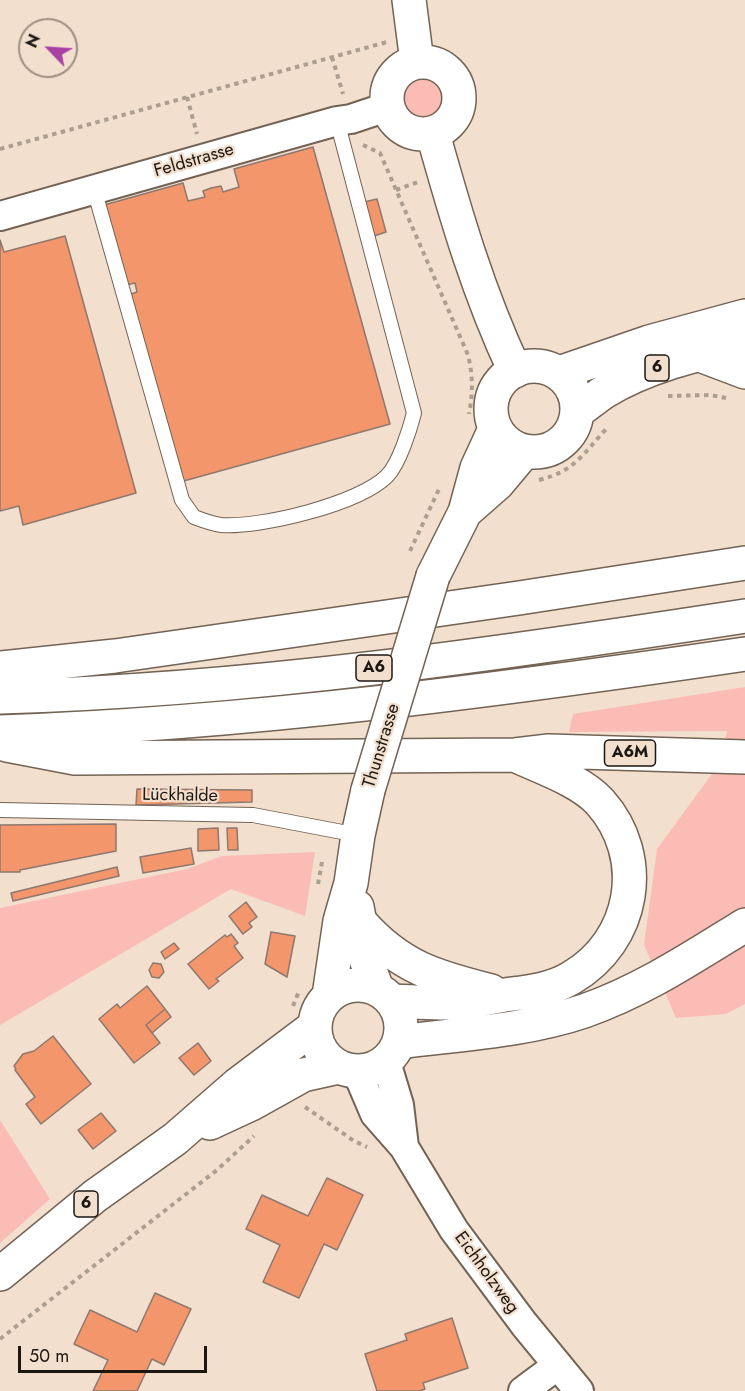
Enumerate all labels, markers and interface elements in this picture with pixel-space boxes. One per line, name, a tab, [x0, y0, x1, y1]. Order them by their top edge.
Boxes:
north arrow	[18, 18, 78, 78]
text: N	[20, 30, 46, 52]
street label: Feldstrasse	[151, 139, 237, 183]
road number: 6	[645, 355, 669, 381]
road number: A6	[356, 655, 392, 681]
street label: Thunstrasse	[359, 701, 405, 791]
road number: A6M	[604, 740, 656, 766]
street label: Lückhalde	[142, 785, 218, 807]
road number: 6	[74, 1191, 98, 1217]
street label: Eichholzweg	[449, 1228, 523, 1318]
scale bar	[21, 1334, 210, 1372]
text: 50 m	[29, 1343, 69, 1369]

